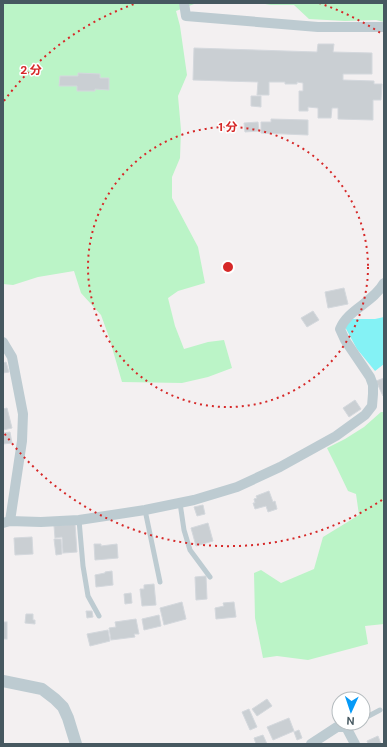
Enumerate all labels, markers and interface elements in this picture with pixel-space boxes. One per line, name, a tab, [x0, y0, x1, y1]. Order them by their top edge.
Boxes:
text: 2 分	[20, 62, 42, 78]
text: 1 分	[218, 119, 238, 135]
centre of rings	[221, 260, 235, 274]
north arrow	[331, 691, 371, 731]
text: N	[346, 714, 355, 728]

